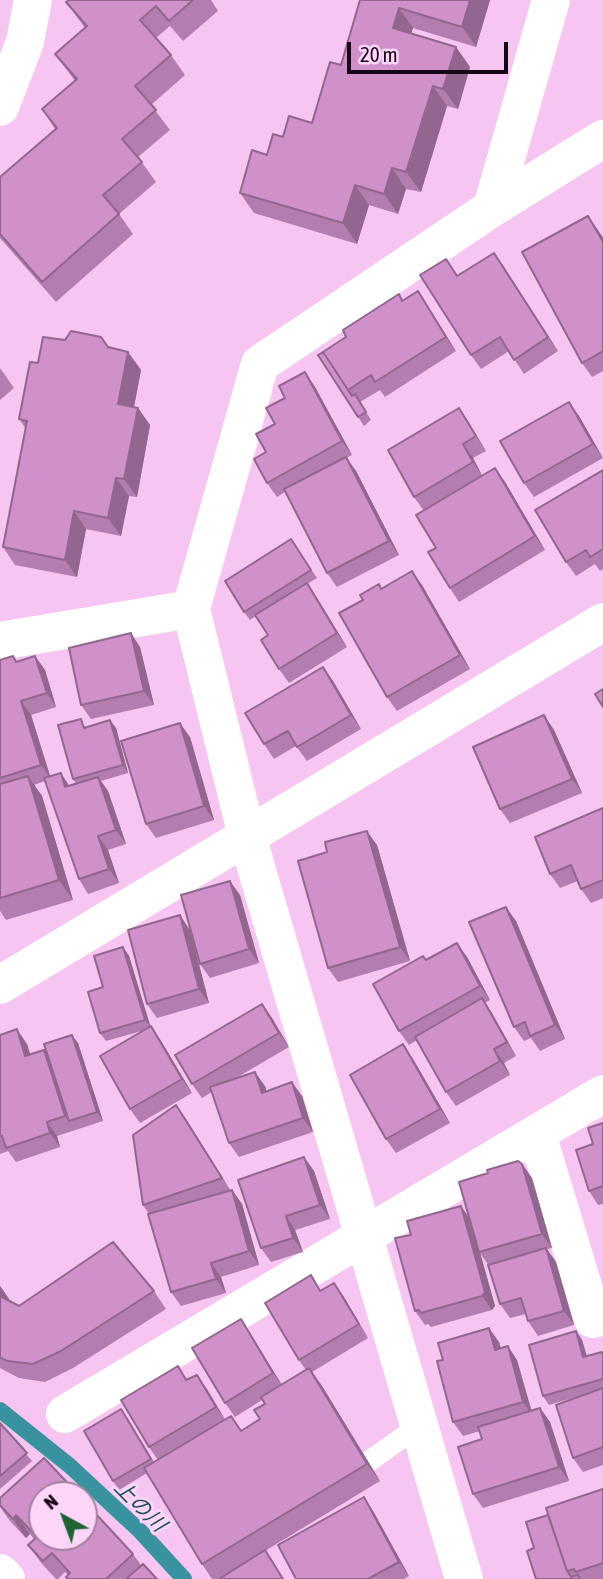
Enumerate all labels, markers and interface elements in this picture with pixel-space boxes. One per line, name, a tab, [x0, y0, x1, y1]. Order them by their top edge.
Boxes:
scale bar	[351, 28, 512, 72]
text: 20 m	[360, 42, 398, 66]
water label: 上の川	[109, 1475, 171, 1537]
north arrow	[28, 1481, 98, 1551]
text: N	[39, 1490, 62, 1514]

